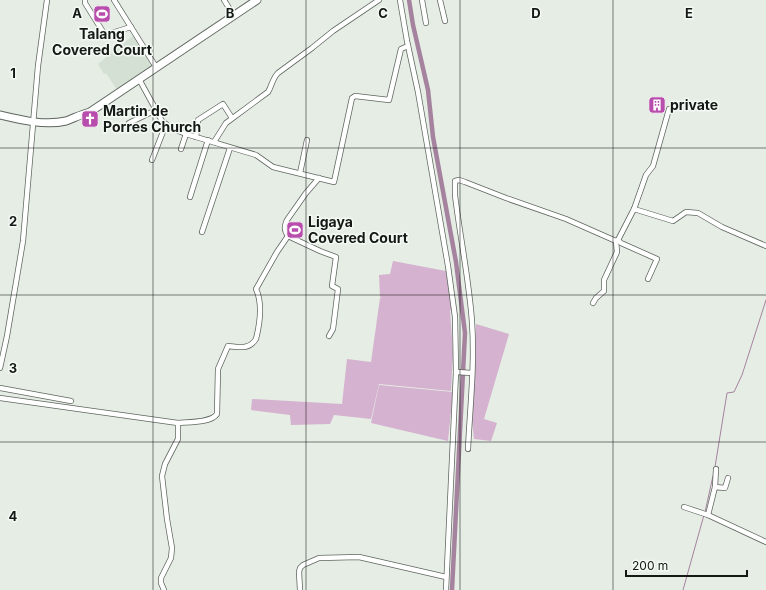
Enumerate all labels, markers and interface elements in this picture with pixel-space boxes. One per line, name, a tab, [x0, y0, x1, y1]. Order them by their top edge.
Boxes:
sports icon: Talang Covered Court	[92, 4, 112, 24]
text: A	[72, 5, 82, 21]
text: B	[226, 5, 235, 21]
text: C	[378, 5, 388, 21]
text: D	[531, 5, 541, 21]
text: E	[685, 5, 693, 21]
place label: Talang Covered Court	[52, 25, 152, 58]
text: 1	[10, 65, 16, 81]
building icon: private	[647, 95, 667, 115]
place label: private	[670, 96, 718, 113]
place label: Martin de Porres Church	[103, 102, 201, 135]
church icon: Martin de Porres Church	[80, 109, 100, 129]
text: 2	[9, 213, 17, 229]
place label: Ligaya Covered Court	[308, 213, 408, 246]
sports icon: Ligaya Covered Court	[285, 220, 305, 240]
text: 3	[9, 360, 17, 376]
text: 4	[9, 508, 18, 524]
scale bar	[626, 552, 747, 578]
text: 200 m	[632, 558, 668, 573]

